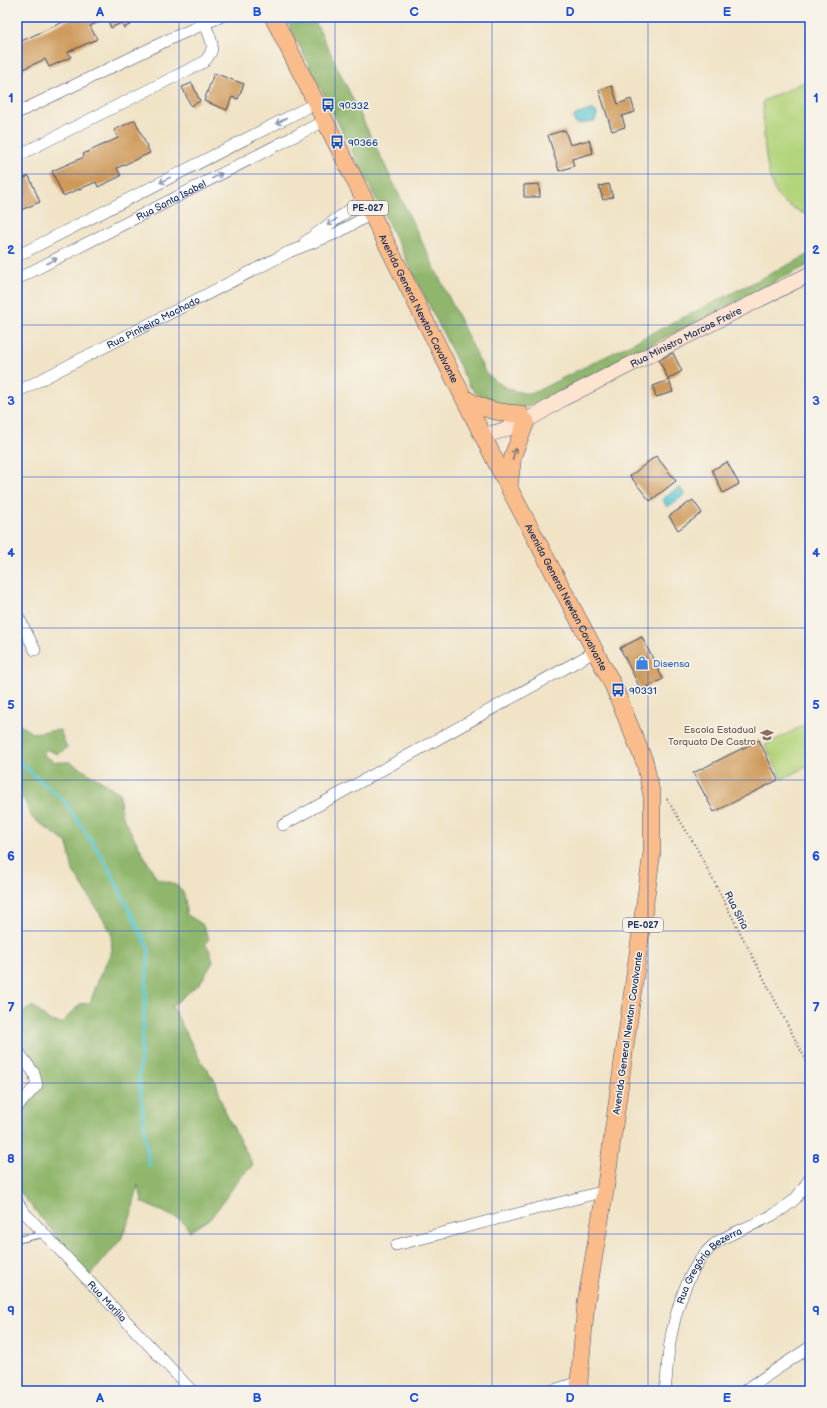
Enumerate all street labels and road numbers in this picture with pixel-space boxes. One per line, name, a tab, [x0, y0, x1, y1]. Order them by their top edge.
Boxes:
street label: Rua Santa Isabel	[134, 178, 208, 224]
road number: PE-027	[348, 201, 388, 215]
street label: Avenida General Newton Cavalvante	[376, 233, 460, 385]
street label: Rua Pinheiro Machado	[105, 294, 202, 352]
street label: Rua Ministro Marcos Freire	[628, 304, 744, 371]
street label: Avenida General Newton Cavalvante	[522, 522, 609, 673]
street label: Rua Síria	[721, 890, 751, 932]
road number: PE-027	[623, 918, 663, 932]
street label: Avenida General Newton Cavalvante	[611, 951, 645, 1115]
street label: Rua Gregório Bezerra	[675, 1225, 744, 1306]
street label: Rua Marília	[85, 1279, 129, 1325]

